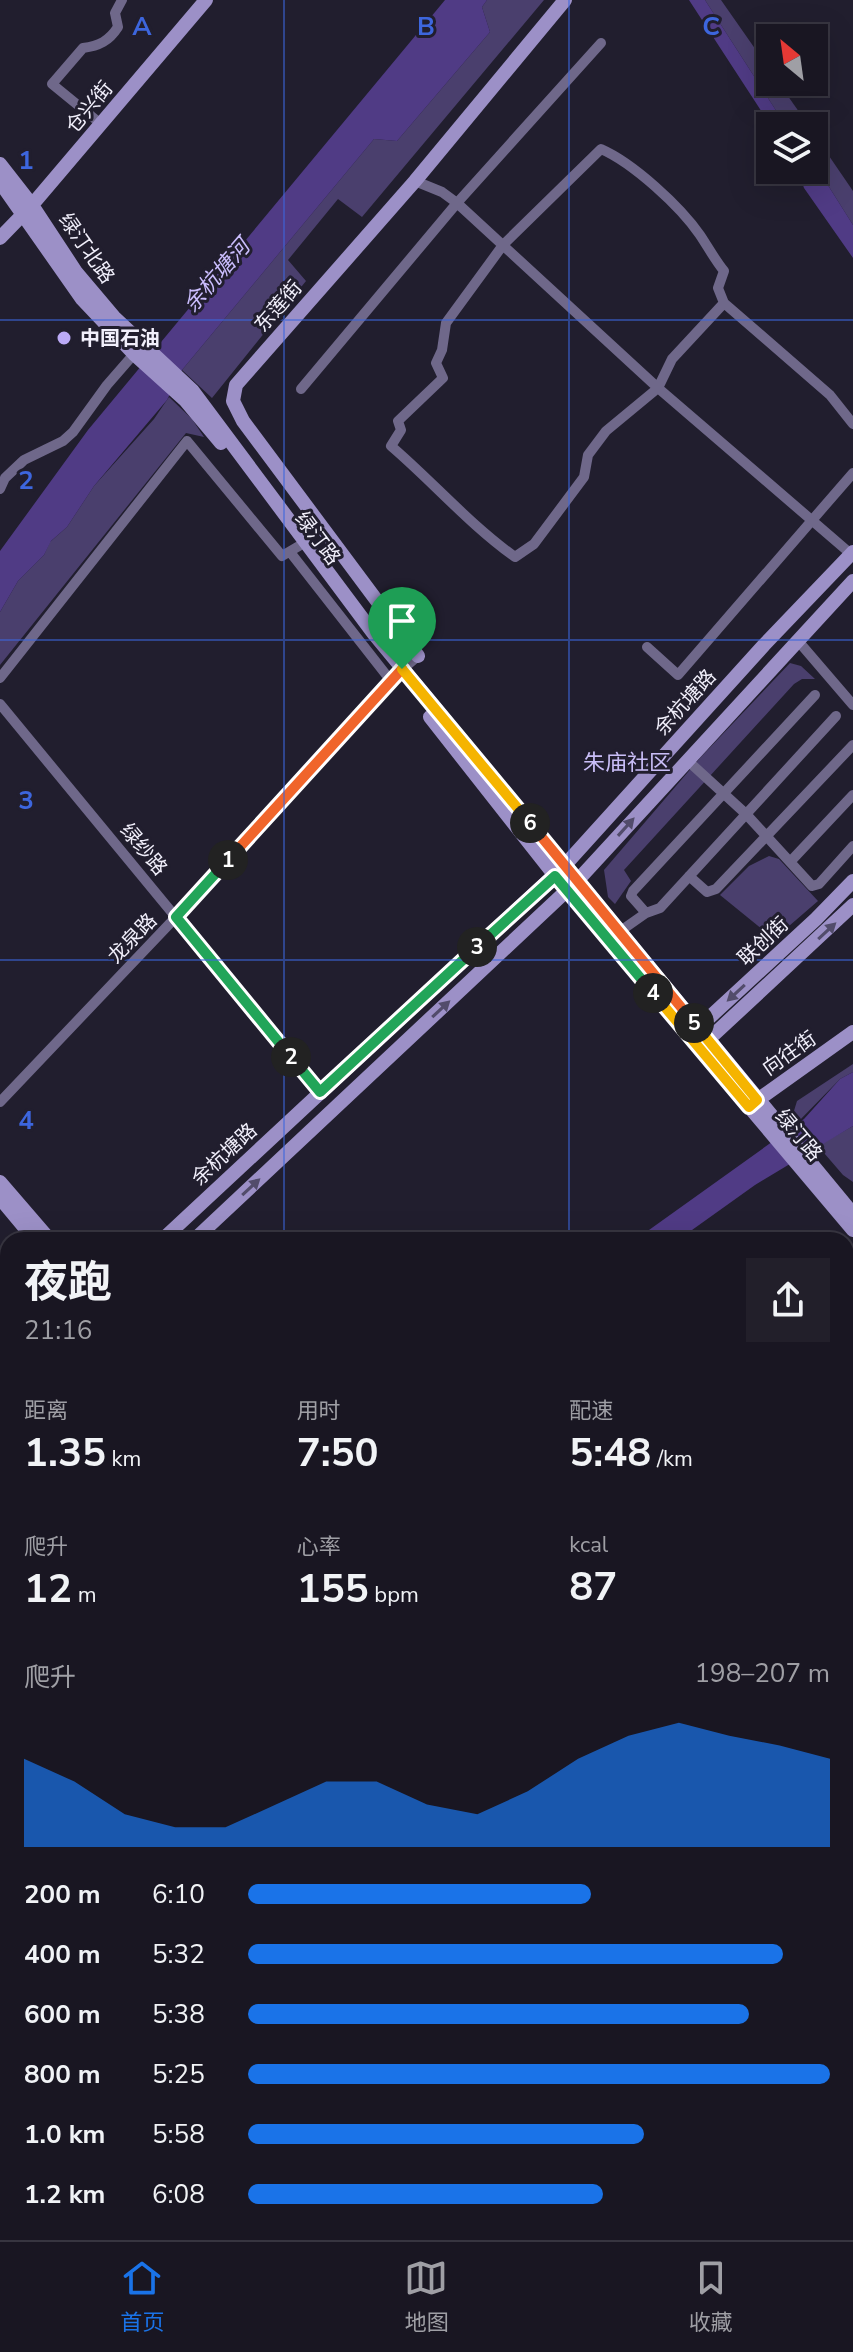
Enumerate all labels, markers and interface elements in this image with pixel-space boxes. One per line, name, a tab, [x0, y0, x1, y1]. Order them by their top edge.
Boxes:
text: A	[132, 9, 152, 44]
text: B	[417, 9, 435, 44]
text: C	[702, 9, 720, 44]
north arrow	[756, 24, 828, 96]
map controls	[756, 24, 828, 184]
street label: 仓兴街	[60, 76, 119, 139]
button: layers	[756, 112, 828, 184]
text: 1	[18, 143, 34, 178]
street label: 绿汀北路	[53, 208, 121, 289]
water label: 余杭塘河	[177, 230, 260, 319]
street label: 东莲街	[249, 275, 308, 338]
place label: 中国石油	[80, 325, 160, 352]
marker: 中国石油	[55, 329, 73, 347]
text: 2	[18, 463, 34, 498]
street label: 绿汀路	[289, 506, 346, 570]
pin	[368, 587, 436, 669]
icon: arrive	[380, 599, 424, 643]
street label: 余杭塘路	[649, 664, 722, 741]
district label: 朱庙社区	[583, 748, 671, 778]
text: 3	[18, 783, 34, 818]
pin: 6	[510, 803, 550, 843]
text: 6	[523, 808, 537, 838]
street label: 绿纱路	[114, 818, 173, 881]
one-way arrow	[617, 818, 635, 837]
pin: 1	[208, 840, 248, 880]
text: 1	[221, 845, 235, 875]
street label: 龙泉路	[102, 907, 163, 969]
street label: 联创街	[732, 911, 794, 972]
one-way arrow	[818, 922, 837, 940]
pin: 3	[457, 927, 497, 967]
text: 3	[470, 932, 484, 962]
pin: 4	[633, 973, 673, 1013]
text: 4	[646, 978, 660, 1008]
one-way arrow	[727, 984, 747, 1001]
one-way arrow	[431, 1001, 450, 1019]
pin: 5	[674, 1003, 714, 1043]
text: 5	[687, 1008, 701, 1038]
street label: 向往街	[757, 1025, 822, 1082]
pin: 2	[271, 1037, 311, 1077]
text: 2	[284, 1042, 298, 1072]
text: 4	[18, 1103, 34, 1138]
street label: 绿汀路	[769, 1104, 828, 1167]
street label: 余杭塘路	[186, 1117, 263, 1192]
one-way arrow	[242, 1179, 261, 1197]
text: 夜跑	[24, 1253, 112, 1313]
button: share	[746, 1258, 830, 1342]
text: 21:16	[24, 1313, 92, 1348]
text: 距离	[24, 1396, 68, 1426]
text: 用时	[297, 1396, 341, 1426]
text: 配速	[569, 1396, 613, 1426]
text: 1.35	[24, 1426, 106, 1480]
text: 7:50	[297, 1426, 379, 1480]
text: 5:48	[569, 1426, 651, 1480]
text: km	[106, 1444, 141, 1474]
text: /km	[651, 1444, 693, 1474]
text: kcal	[569, 1530, 608, 1560]
text: 爬升	[24, 1532, 68, 1562]
text: 心率	[297, 1532, 341, 1562]
text: 87	[569, 1560, 617, 1614]
text: 12	[24, 1562, 72, 1616]
text: 155	[297, 1562, 369, 1616]
text: m	[72, 1580, 97, 1610]
text: bpm	[369, 1580, 419, 1610]
text: 198–207 m	[694, 1656, 830, 1691]
text: 爬升	[24, 1660, 76, 1695]
text: 200 m	[24, 1877, 101, 1912]
text: 6:10	[152, 1877, 205, 1912]
text: 400 m	[24, 1937, 101, 1972]
text: 5:32	[152, 1937, 205, 1972]
text: 600 m	[24, 1997, 101, 2032]
text: 5:38	[152, 1997, 205, 2032]
text: 800 m	[24, 2057, 101, 2092]
text: 5:25	[152, 2057, 205, 2092]
text: 1.0 km	[24, 2117, 105, 2152]
text: 5:58	[152, 2117, 205, 2152]
text: 1.2 km	[24, 2177, 105, 2212]
text: 6:08	[152, 2177, 205, 2212]
tab: 首页	[120, 2256, 164, 2338]
tab: 地图	[404, 2256, 449, 2338]
tab: 收藏	[689, 2256, 733, 2338]

